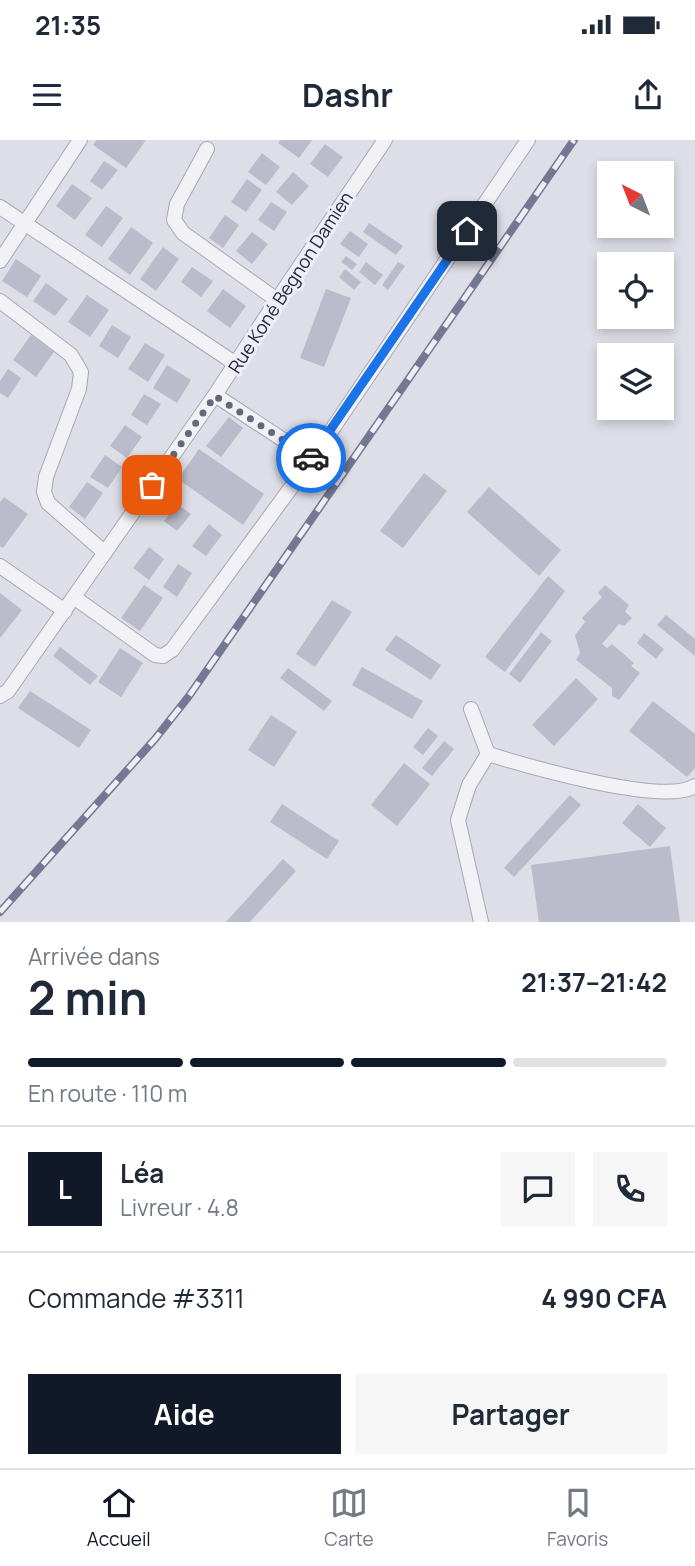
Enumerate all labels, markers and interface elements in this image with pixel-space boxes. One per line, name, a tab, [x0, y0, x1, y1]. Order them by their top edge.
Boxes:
text: 21:35	[35, 7, 101, 43]
text: Dashr	[302, 73, 393, 117]
icon: menu	[28, 76, 66, 114]
icon: share	[629, 76, 667, 114]
north arrow	[597, 161, 674, 238]
map controls	[597, 161, 674, 420]
street label: Rue Koné Begnon Damien	[222, 187, 358, 377]
pin	[437, 201, 497, 261]
icon: home	[448, 212, 486, 250]
button: locate	[597, 252, 674, 329]
button: layers	[597, 343, 674, 420]
courier	[276, 423, 346, 493]
icon: car	[292, 439, 330, 477]
pin	[122, 455, 182, 515]
icon: bag	[133, 466, 171, 504]
text: Arrivée dans	[28, 940, 160, 972]
text: 21:37–21:42	[521, 964, 667, 1000]
text: 2 min	[28, 966, 148, 1029]
text: En route · 110 m	[28, 1077, 187, 1109]
button: chat	[501, 1152, 575, 1226]
button: phone	[593, 1152, 667, 1226]
text: Léa	[120, 1155, 164, 1191]
text: L	[58, 1171, 72, 1207]
text: Livreur · 4.8	[120, 1191, 239, 1223]
text: Commande #3311	[28, 1280, 245, 1316]
text: 4 990 CFA	[541, 1280, 667, 1316]
button: Aide	[28, 1374, 341, 1454]
button: Partager	[355, 1374, 667, 1454]
tab: Accueil	[87, 1484, 151, 1552]
tab: Carte	[324, 1484, 374, 1552]
tab: Favoris	[547, 1484, 608, 1552]

